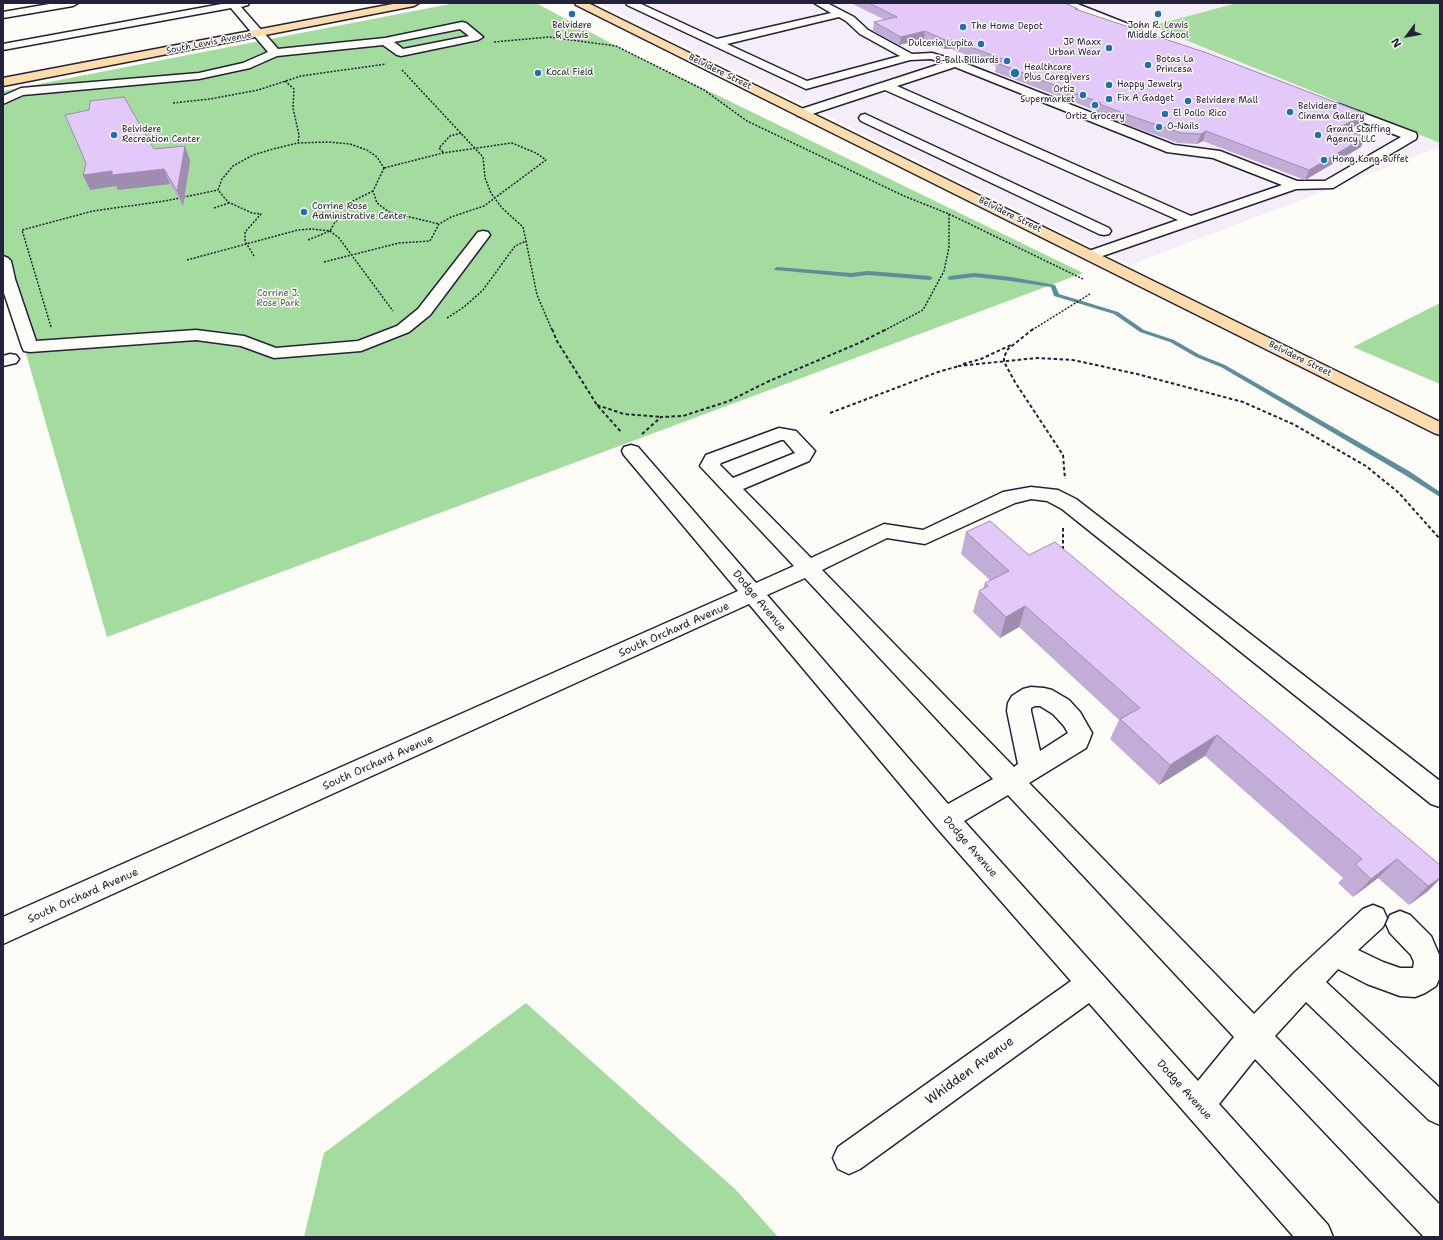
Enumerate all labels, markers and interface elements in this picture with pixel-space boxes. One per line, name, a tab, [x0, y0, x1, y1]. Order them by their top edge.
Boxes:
marker: Belvidere & Lewis	[567, 9, 577, 19]
marker: John R. Lewis Middle School	[1153, 9, 1163, 19]
north arrow	[1387, 16, 1427, 56]
place label: Belvidere & Lewis	[552, 21, 592, 42]
place label: John R. Lewis Middle School	[1127, 21, 1189, 42]
marker: The Home Depot	[958, 22, 968, 32]
place label: The Home Depot	[971, 22, 1043, 32]
street label: South Lewis Avenue	[165, 29, 253, 57]
text: N	[1388, 35, 1405, 50]
place label: JP Maxx Urban Wear	[1049, 38, 1101, 59]
place label: Dulceria Lupita	[908, 39, 973, 49]
marker: Dulceria Lupita	[976, 39, 986, 49]
marker: JP Maxx Urban Wear	[1104, 43, 1114, 53]
street label: Belvidere Street	[687, 52, 753, 92]
place label: Botas La Princesa	[1156, 55, 1194, 76]
place label: 8-Ball Billiards	[935, 56, 999, 66]
marker: 8-Ball Billiards	[1002, 56, 1012, 66]
marker: Botas La Princesa	[1143, 60, 1153, 70]
place label: Healthcare Plus Caregivers	[1024, 63, 1090, 84]
marker: Healthcare Plus Caregivers	[1009, 67, 1021, 79]
marker: Kocal Field	[533, 68, 543, 78]
place label: Kocal Field	[546, 68, 593, 78]
marker: Happy Jewelry	[1104, 80, 1114, 90]
place label: Happy Jewelry	[1117, 80, 1182, 90]
place label: Ortiz Supermarket	[1020, 85, 1075, 106]
marker: Ortiz Supermarket	[1078, 90, 1088, 100]
marker: Fix A Gadget	[1104, 94, 1114, 104]
place label: Fix A Gadget	[1117, 94, 1174, 104]
marker: Belvidere Mall	[1183, 96, 1193, 106]
place label: Belvidere Mall	[1196, 96, 1258, 106]
marker: Ortiz Grocery	[1090, 100, 1100, 110]
place label: Belvidere Cinema Gallery	[1298, 102, 1365, 123]
marker: Belvidere Cinema Gallery	[1285, 107, 1295, 117]
marker: El Pollo Rico	[1160, 109, 1170, 119]
place label: El Pollo Rico	[1173, 109, 1227, 119]
place label: Ortiz Grocery	[1065, 112, 1125, 122]
marker: O-Nails	[1154, 122, 1164, 132]
place label: O-Nails	[1167, 122, 1199, 132]
place label: Belvidere Recreation Center	[122, 125, 200, 146]
place label: Grand Staffing Agency LLC	[1326, 125, 1391, 146]
marker: Belvidere Recreation Center	[109, 130, 119, 140]
marker: Grand Staffing Agency LLC	[1313, 130, 1323, 140]
marker: Hong Kong Buffet	[1319, 155, 1329, 165]
place label: Hong Kong Buffet	[1332, 155, 1409, 165]
street label: Belvidere Street	[977, 195, 1043, 235]
place label: Corrine Rose Administrative Center	[312, 202, 407, 223]
marker: Corrine Rose Administrative Center	[299, 207, 309, 217]
park label: Corrine J. Rose Park	[256, 289, 300, 310]
street label: Belvidere Street	[1267, 339, 1333, 379]
street label: Dodge Avenue	[729, 568, 789, 634]
street label: South Orchard Avenue	[617, 600, 731, 660]
street label: South Orchard Avenue	[321, 733, 435, 793]
street label: Dodge Avenue	[940, 814, 1000, 880]
street label: South Orchard Avenue	[26, 866, 140, 926]
street label: Whidden Avenue	[923, 1034, 1017, 1108]
street label: Dodge Avenue	[1154, 1057, 1214, 1123]

